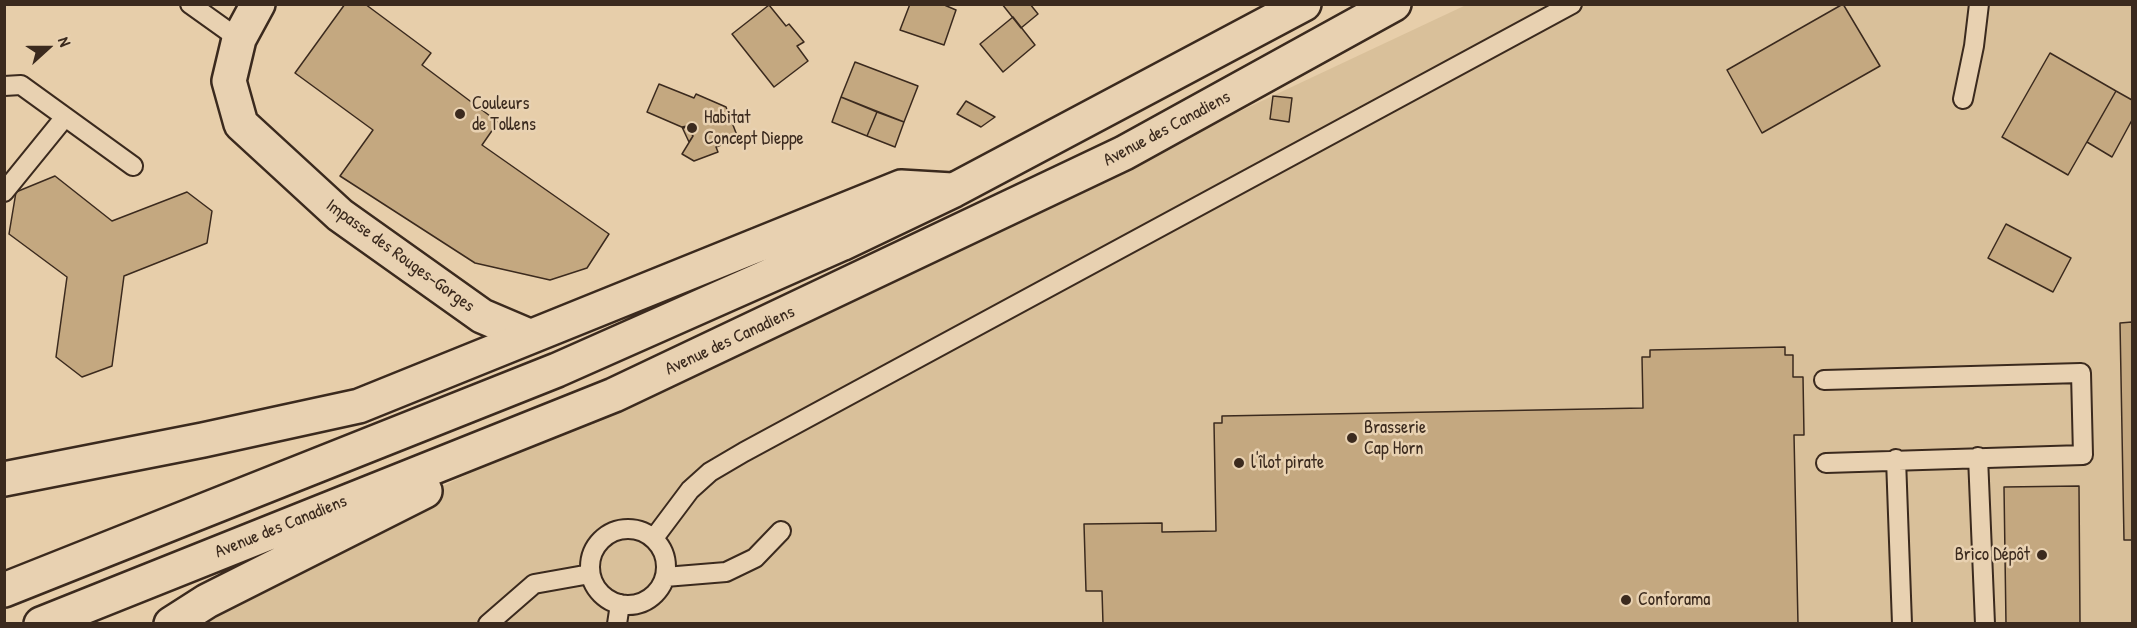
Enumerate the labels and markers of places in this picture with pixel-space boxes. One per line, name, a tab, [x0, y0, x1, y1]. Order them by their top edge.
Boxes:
place label: Couleurs de Tollens	[472, 93, 536, 136]
marker: Couleurs de Tollens	[453, 107, 467, 121]
place label: Habitat Concept Dieppe	[704, 107, 804, 150]
marker: Habitat Concept Dieppe	[685, 121, 699, 135]
place label: Brasserie Cap Horn	[1364, 417, 1426, 460]
marker: Brasserie Cap Horn	[1345, 431, 1359, 445]
place label: l'îlot pirate	[1251, 452, 1324, 474]
marker: l'îlot pirate	[1232, 456, 1246, 470]
place label: Brico Dépôt	[1955, 544, 2030, 566]
marker: Brico Dépôt	[2035, 548, 2049, 562]
place label: Conforama	[1638, 589, 1710, 611]
marker: Conforama	[1619, 593, 1633, 607]

